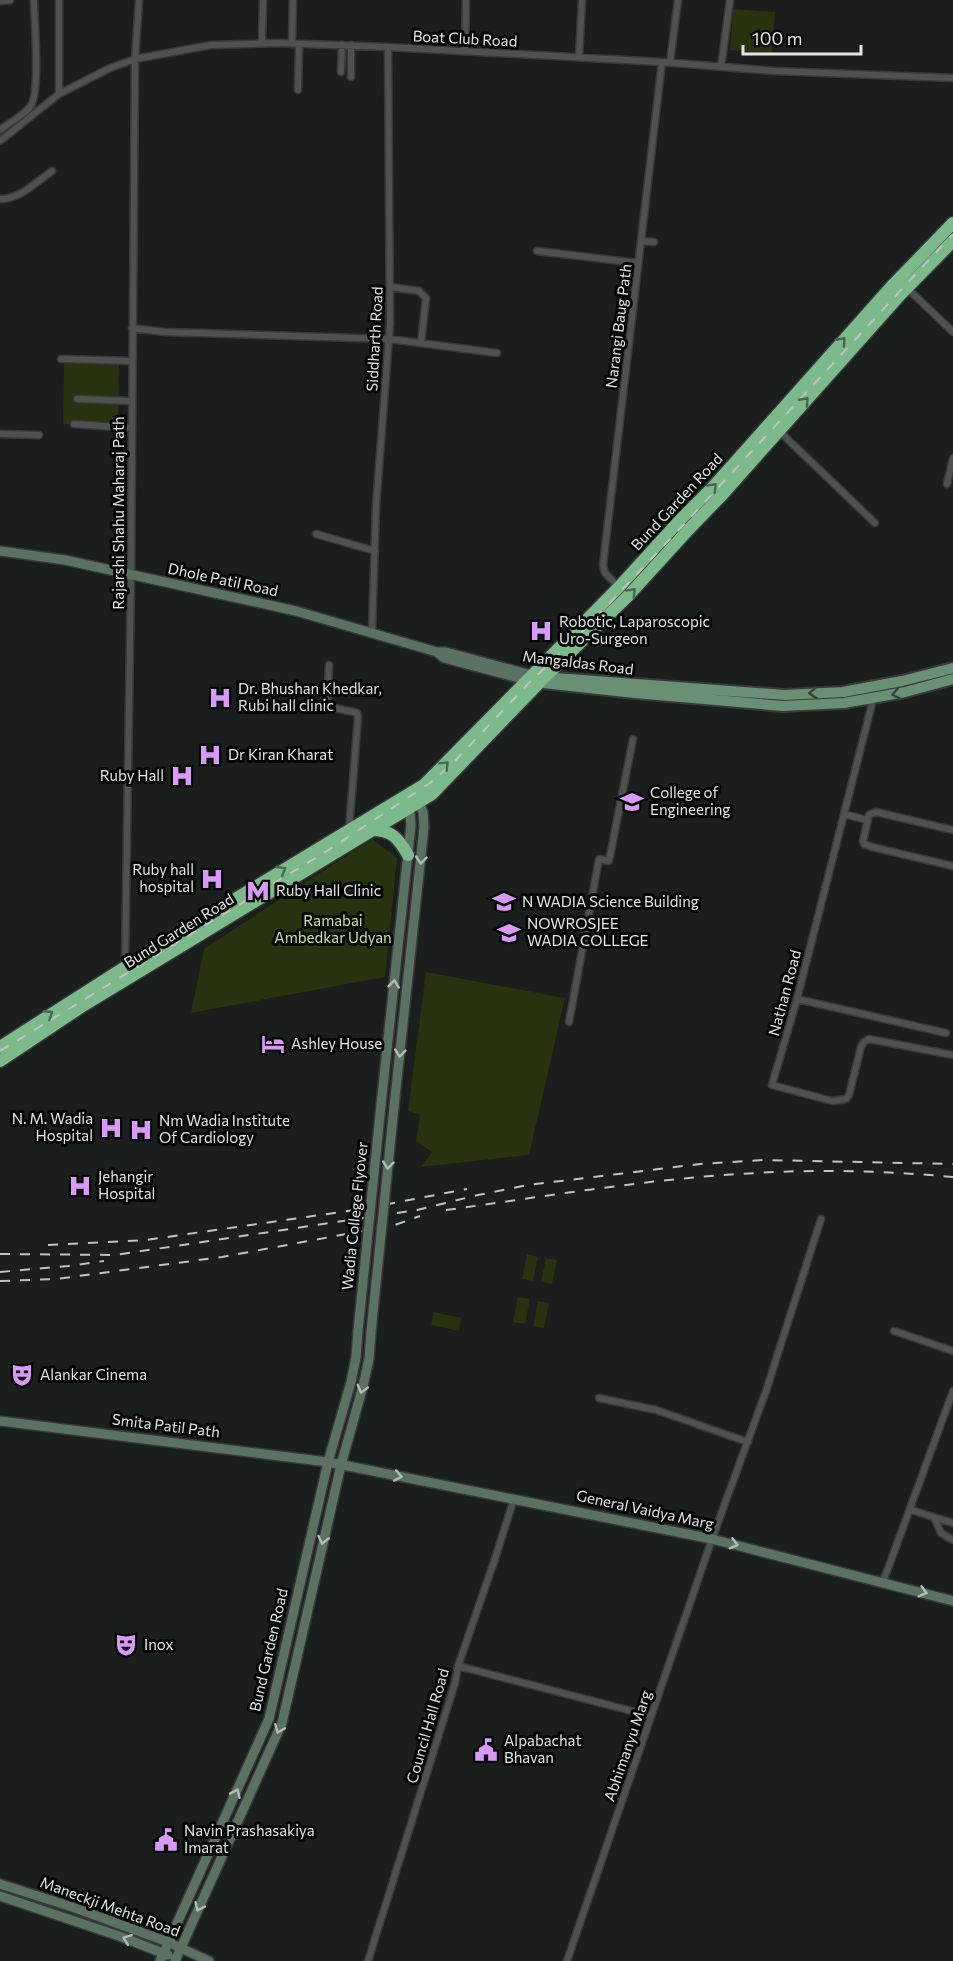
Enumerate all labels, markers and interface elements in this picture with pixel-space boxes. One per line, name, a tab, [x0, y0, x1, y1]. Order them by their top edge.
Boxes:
scale bar	[743, 18, 862, 56]
street label: Boat Club Road	[412, 26, 518, 50]
text: 100 m	[752, 27, 802, 49]
street label: Narangi Baug Path	[601, 263, 635, 389]
street label: Siddharth Road	[362, 286, 386, 392]
one-way arrow	[835, 337, 846, 347]
one-way arrow	[798, 397, 809, 408]
street label: Rajarshi Shahu Maharaj Path	[109, 416, 127, 610]
street label: Bund Garden Road	[627, 449, 726, 553]
one-way arrow	[706, 483, 717, 493]
street label: Dhole Patil Road	[166, 559, 280, 599]
one-way arrow	[625, 588, 636, 599]
place label: Robotic, Laparoscopic Uro-Surgeon	[559, 612, 710, 647]
hospital icon: Robotic, Laparoscopic Uro-Surgeon	[528, 618, 554, 644]
street label: Mangaldas Road	[522, 646, 635, 678]
place label: Dr. Bhushan Khedkar, Rubi hall clinic	[238, 679, 382, 714]
hospital icon: Dr. Bhushan Khedkar, Rubi hall clinic	[207, 685, 233, 711]
one-way arrow	[809, 687, 818, 700]
one-way arrow	[892, 687, 901, 699]
hospital icon: Dr Kiran Kharat	[197, 742, 223, 768]
place label: Dr Kiran Kharat	[228, 745, 333, 763]
one-way arrow	[438, 761, 449, 772]
hospital icon: Ruby Hall	[169, 763, 195, 789]
place label: Ruby Hall	[100, 766, 164, 784]
place label: College of Engineering	[650, 783, 730, 818]
school or university icon: College of Engineering	[619, 789, 645, 815]
one-way arrow	[415, 855, 428, 864]
place label: Ruby hall hospital	[132, 860, 194, 895]
hospital icon: Ruby hall hospital	[199, 866, 225, 892]
one-way arrow	[276, 866, 286, 878]
metro station icon: Ruby Hall Clinic	[245, 878, 271, 904]
place label: Ruby Hall Clinic	[276, 881, 381, 899]
street label: Bund Garden Road	[120, 889, 237, 971]
school or university icon: N WADIA Science Building	[491, 889, 517, 915]
place label: N WADIA Science Building	[522, 892, 699, 910]
park label: Ramabai Ambedkar Udyan	[274, 911, 392, 946]
place label: NOWROSJEE WADIA COLLEGE	[527, 914, 649, 949]
school or university icon: NOWROSJEE WADIA COLLEGE	[496, 920, 522, 946]
street label: Nathan Road	[764, 948, 804, 1038]
one-way arrow	[387, 979, 400, 988]
one-way arrow	[42, 1011, 53, 1022]
hotel icon: Ashley House	[260, 1031, 286, 1057]
place label: Ashley House	[291, 1034, 382, 1052]
one-way arrow	[394, 1049, 407, 1058]
place label: N. M. Wadia Hospital	[12, 1109, 93, 1144]
place label: Nm Wadia Institute Of Cardiology	[159, 1111, 290, 1146]
hospital icon: N. M. Wadia Hospital	[98, 1115, 124, 1141]
hospital icon: Nm Wadia Institute Of Cardiology	[128, 1117, 154, 1143]
street label: Wadia College Flyover	[337, 1141, 371, 1291]
one-way arrow	[382, 1161, 395, 1170]
place label: Jehangir Hospital	[98, 1167, 155, 1202]
hospital icon: Jehangir Hospital	[67, 1173, 93, 1199]
theatre icon: Alankar Cinema	[9, 1362, 35, 1388]
place label: Alankar Cinema	[40, 1365, 147, 1383]
one-way arrow	[356, 1384, 369, 1394]
street label: Smita Patil Path	[111, 1409, 221, 1441]
one-way arrow	[393, 1469, 403, 1482]
street label: General Vaidya Marg	[575, 1486, 716, 1532]
one-way arrow	[318, 1534, 331, 1544]
one-way arrow	[728, 1536, 738, 1549]
one-way arrow	[917, 1585, 927, 1598]
street label: Bund Garden Road	[245, 1586, 291, 1713]
theatre icon: Inox	[113, 1632, 139, 1658]
place label: Inox	[144, 1635, 173, 1653]
street label: Council Hall Road	[402, 1666, 452, 1785]
street label: Abhimanyu Marg	[600, 1688, 654, 1804]
one-way arrow	[274, 1723, 286, 1734]
place label: Alpabachat Bhavan	[504, 1731, 582, 1766]
public building icon: Alpabachat Bhavan	[473, 1737, 499, 1763]
one-way arrow	[228, 1788, 240, 1799]
place label: Navin Prashasakiya Imarat	[184, 1821, 314, 1856]
public building icon: Navin Prashasakiya Imarat	[153, 1827, 179, 1853]
street label: Maneckji Mehta Road	[38, 1872, 183, 1940]
one-way arrow	[194, 1901, 206, 1912]
one-way arrow	[122, 1934, 133, 1946]

